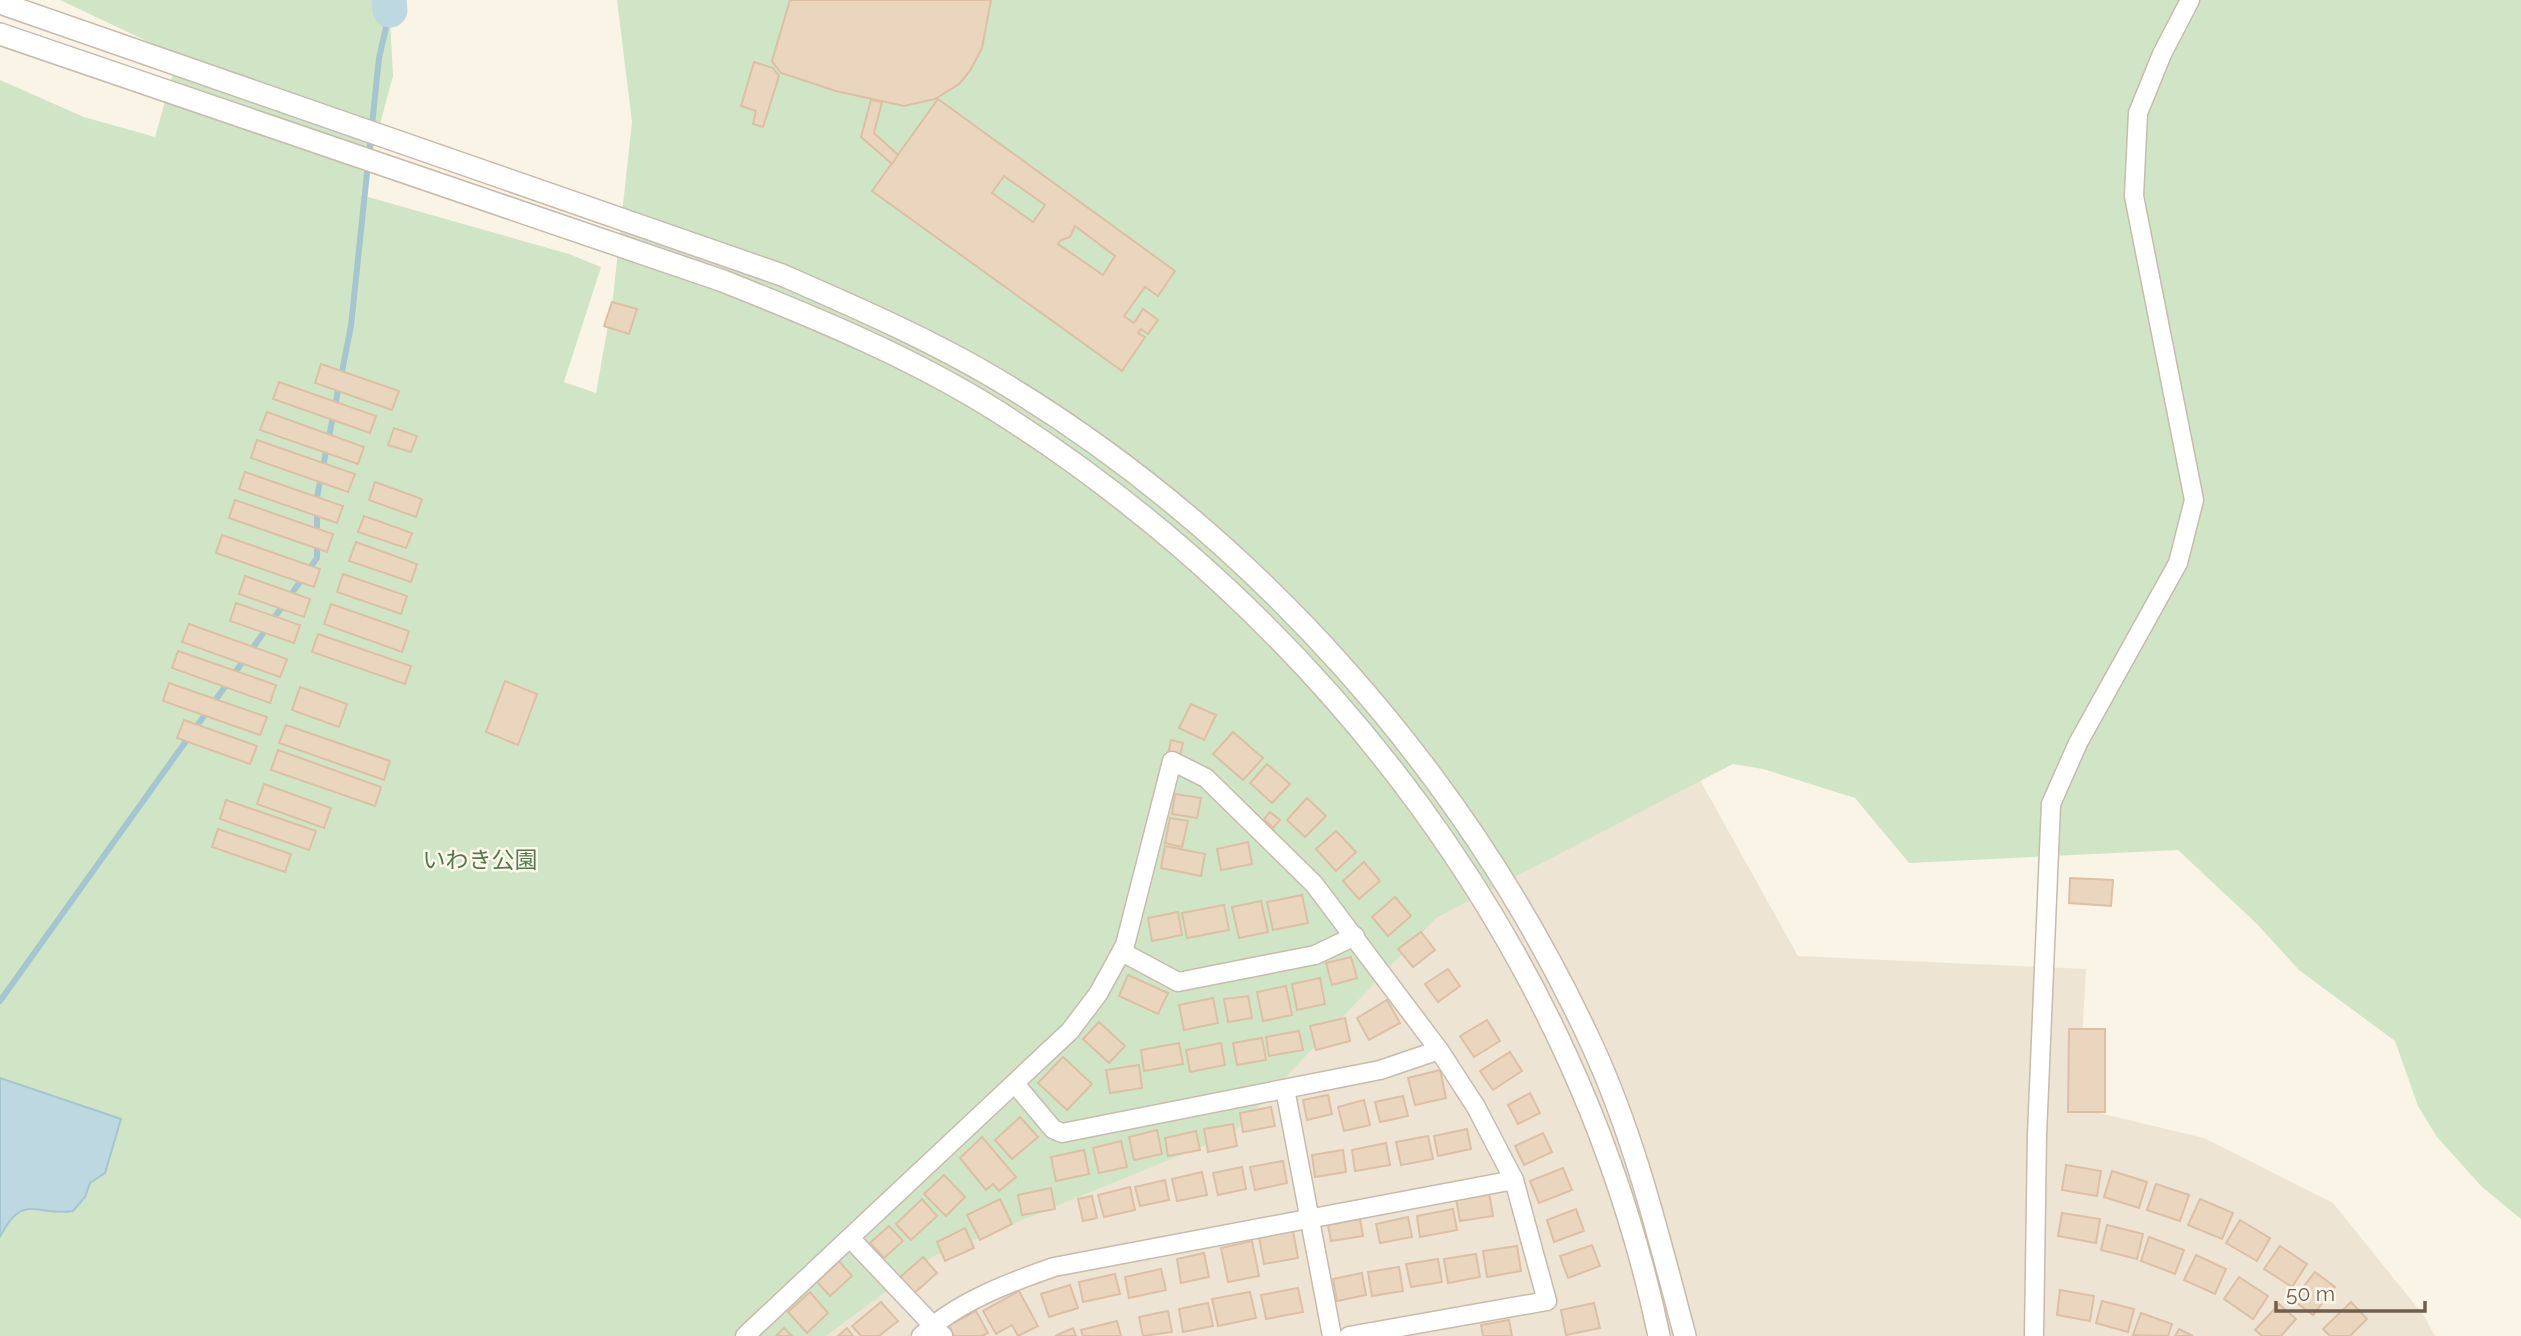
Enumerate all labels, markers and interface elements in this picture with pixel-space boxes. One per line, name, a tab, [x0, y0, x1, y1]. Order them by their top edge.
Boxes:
park label: いわき公園	[423, 846, 538, 873]
scale bar	[2276, 1270, 2425, 1314]
text: 50 m	[2286, 1281, 2335, 1306]

